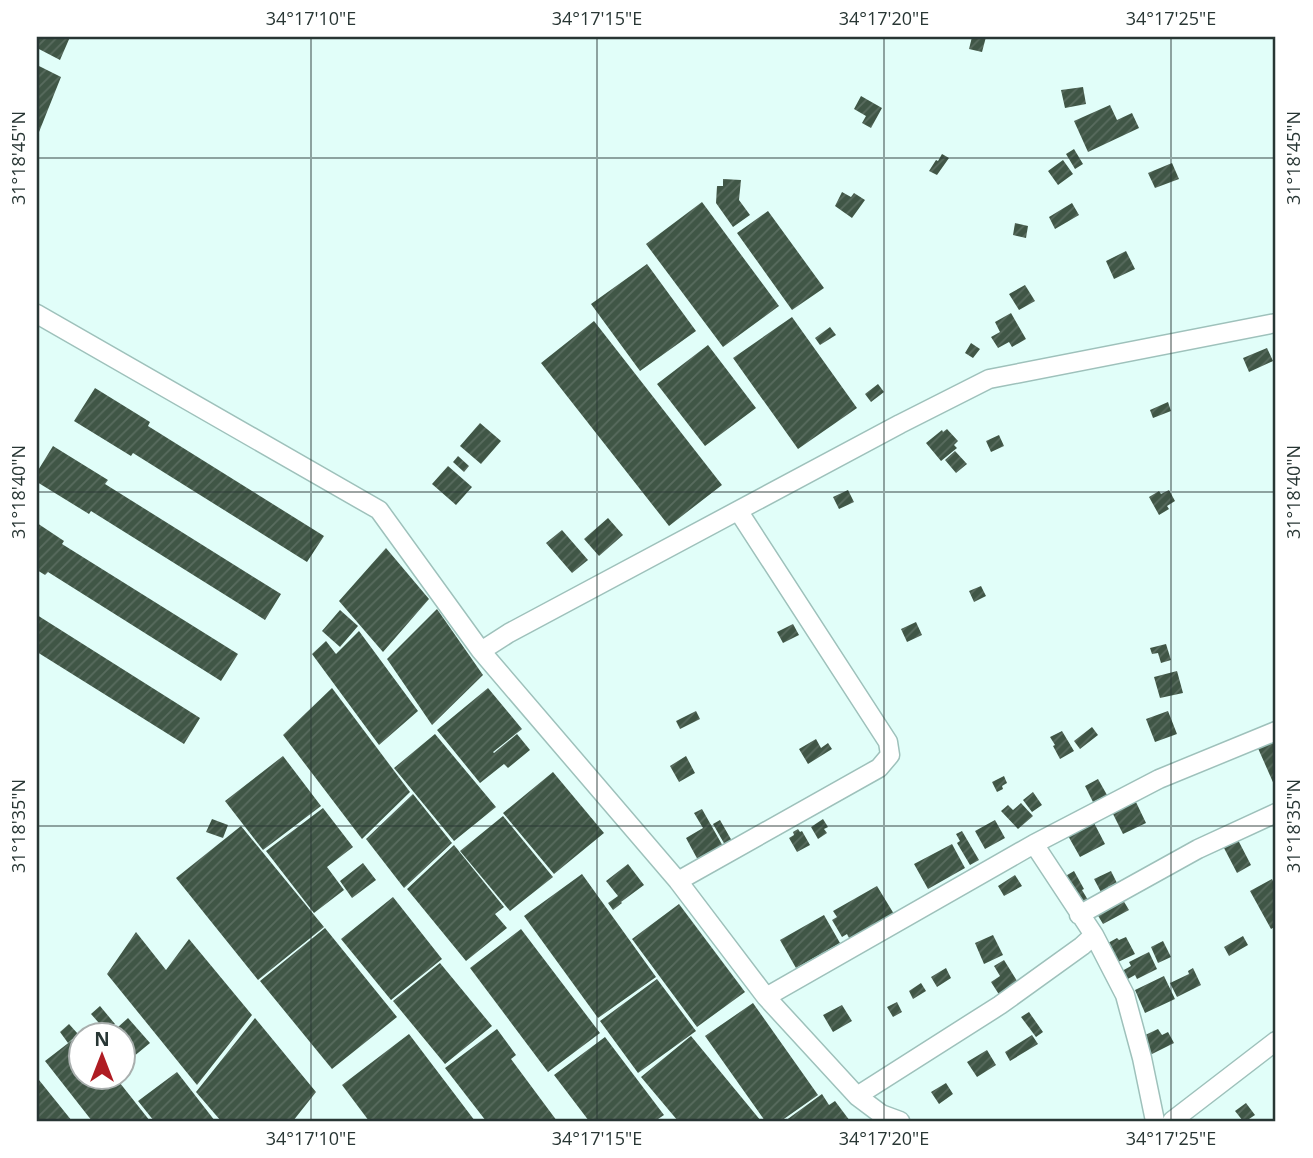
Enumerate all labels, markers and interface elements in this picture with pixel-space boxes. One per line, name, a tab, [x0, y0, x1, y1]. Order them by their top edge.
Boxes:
text: 34°17'10"E	[266, 6, 356, 30]
text: 34°17'15"E	[552, 6, 642, 30]
text: 34°17'20"E	[839, 6, 929, 30]
text: 34°17'25"E	[1126, 6, 1216, 30]
text: 31°18'45"N	[6, 111, 30, 205]
text: 31°18'45"N	[1281, 111, 1305, 205]
text: 31°18'40"N	[6, 445, 30, 539]
text: 31°18'40"N	[1281, 445, 1305, 539]
text: 31°18'35"N	[6, 779, 30, 873]
text: 31°18'35"N	[1281, 779, 1305, 873]
north arrow	[66, 1021, 136, 1092]
text: N	[94, 1026, 110, 1052]
text: 34°17'10"E	[266, 1126, 356, 1150]
text: 34°17'15"E	[552, 1126, 642, 1150]
text: 34°17'20"E	[839, 1126, 929, 1150]
text: 34°17'25"E	[1126, 1126, 1216, 1150]

